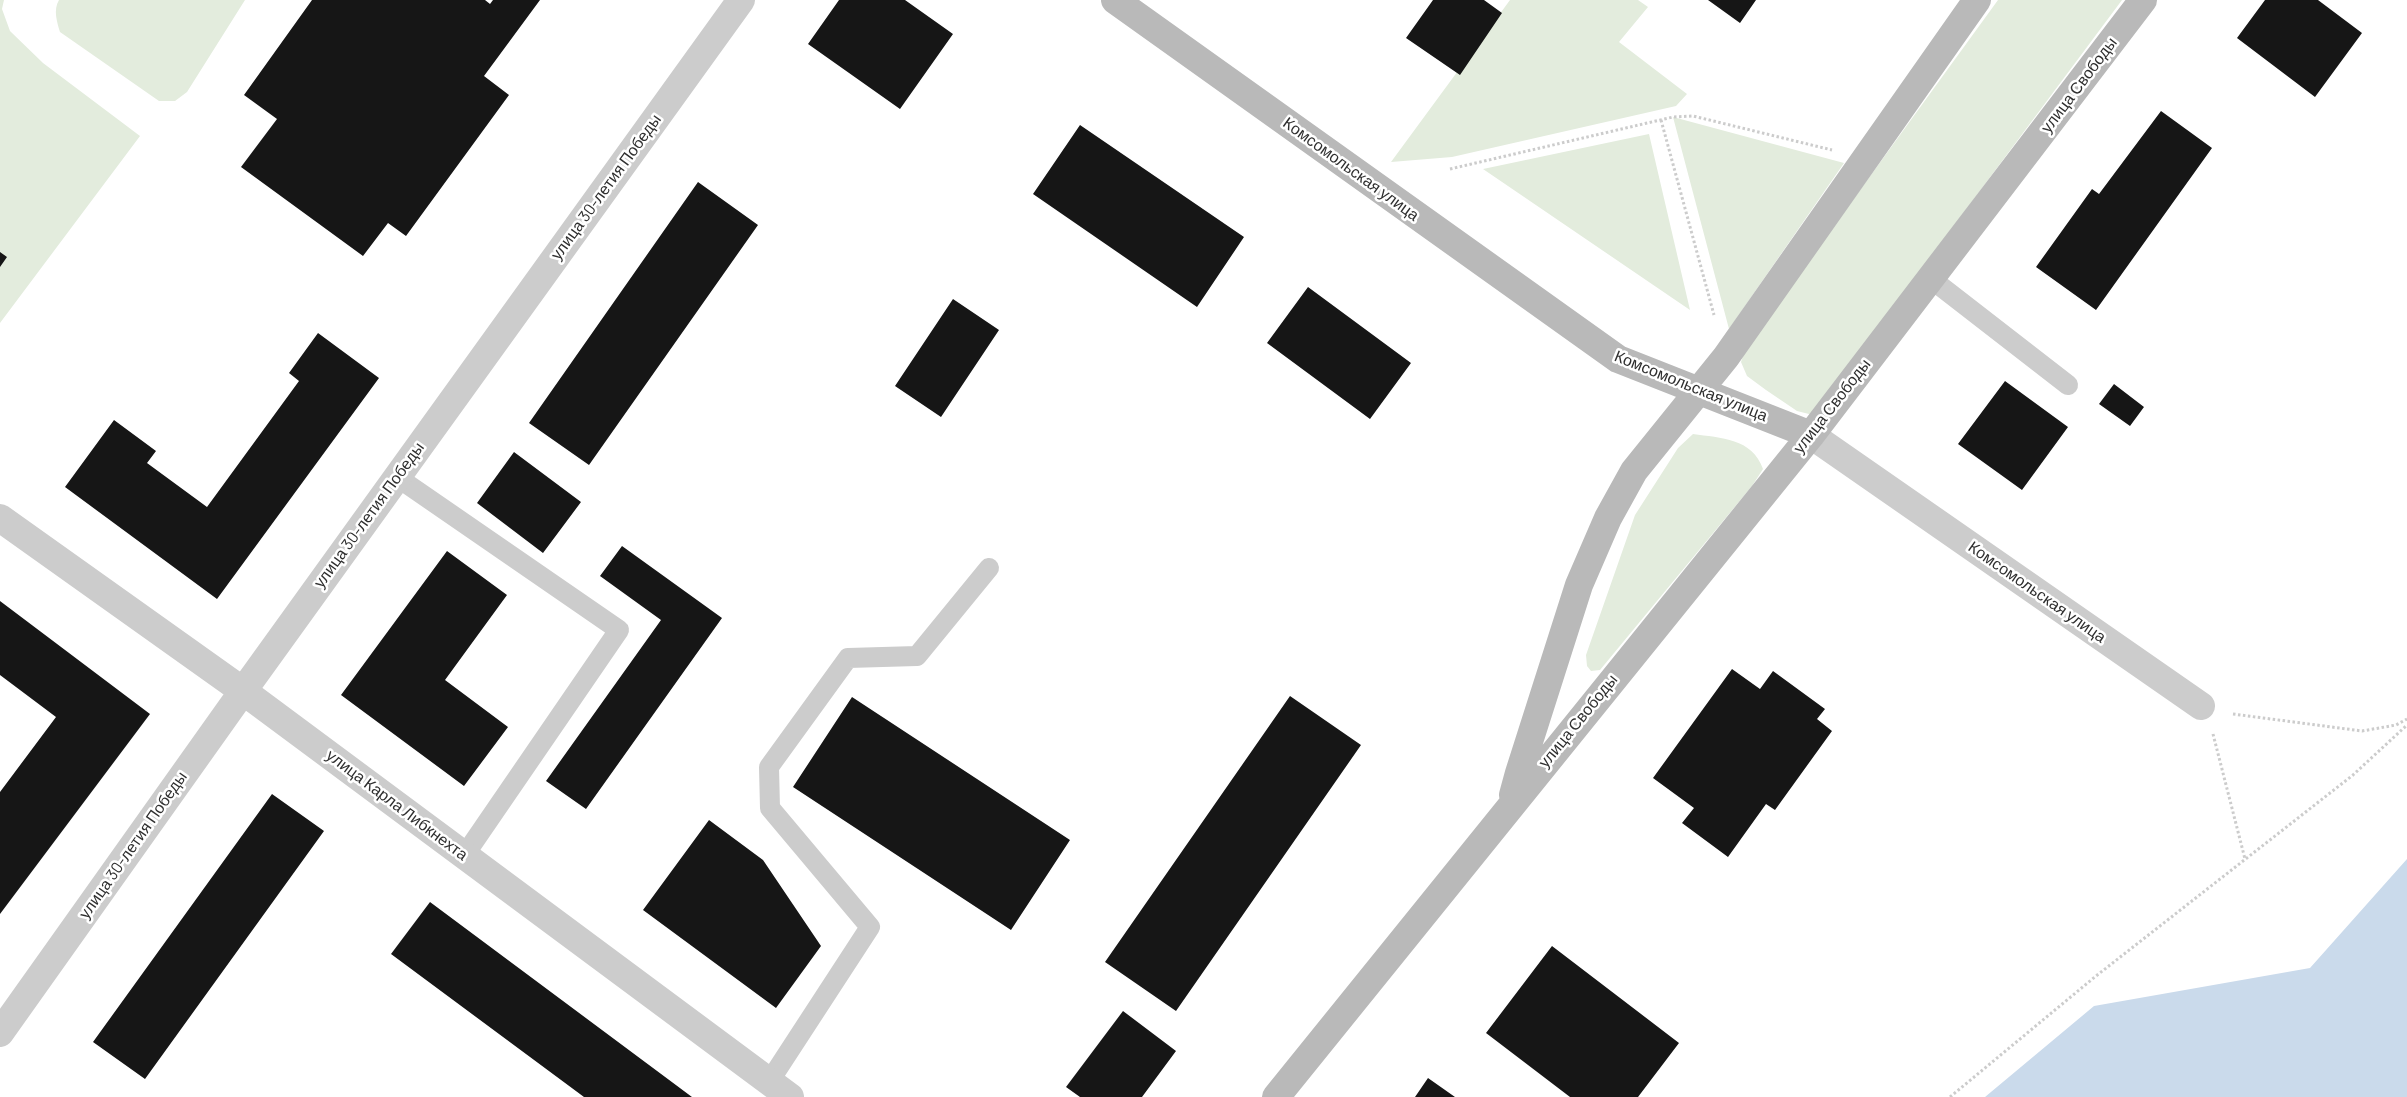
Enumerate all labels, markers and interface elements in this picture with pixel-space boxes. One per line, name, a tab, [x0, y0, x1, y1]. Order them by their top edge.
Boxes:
street label: улица Свободы	[2037, 33, 2121, 137]
street label: улица 30-летия Победы	[547, 110, 665, 264]
street label: Комсомольская улица	[1279, 113, 1423, 225]
street label: Комсомольская улица	[1612, 346, 1770, 426]
street label: улица Свободы	[1789, 355, 1875, 457]
street label: улица 30-летия Победы	[310, 438, 428, 592]
street label: Комсомольская улица	[1964, 537, 2110, 647]
street label: улица Свободы	[1535, 670, 1621, 772]
street label: улица Карла Либкнехта	[323, 746, 471, 864]
street label: улица 30-летия Победы	[75, 768, 191, 922]

